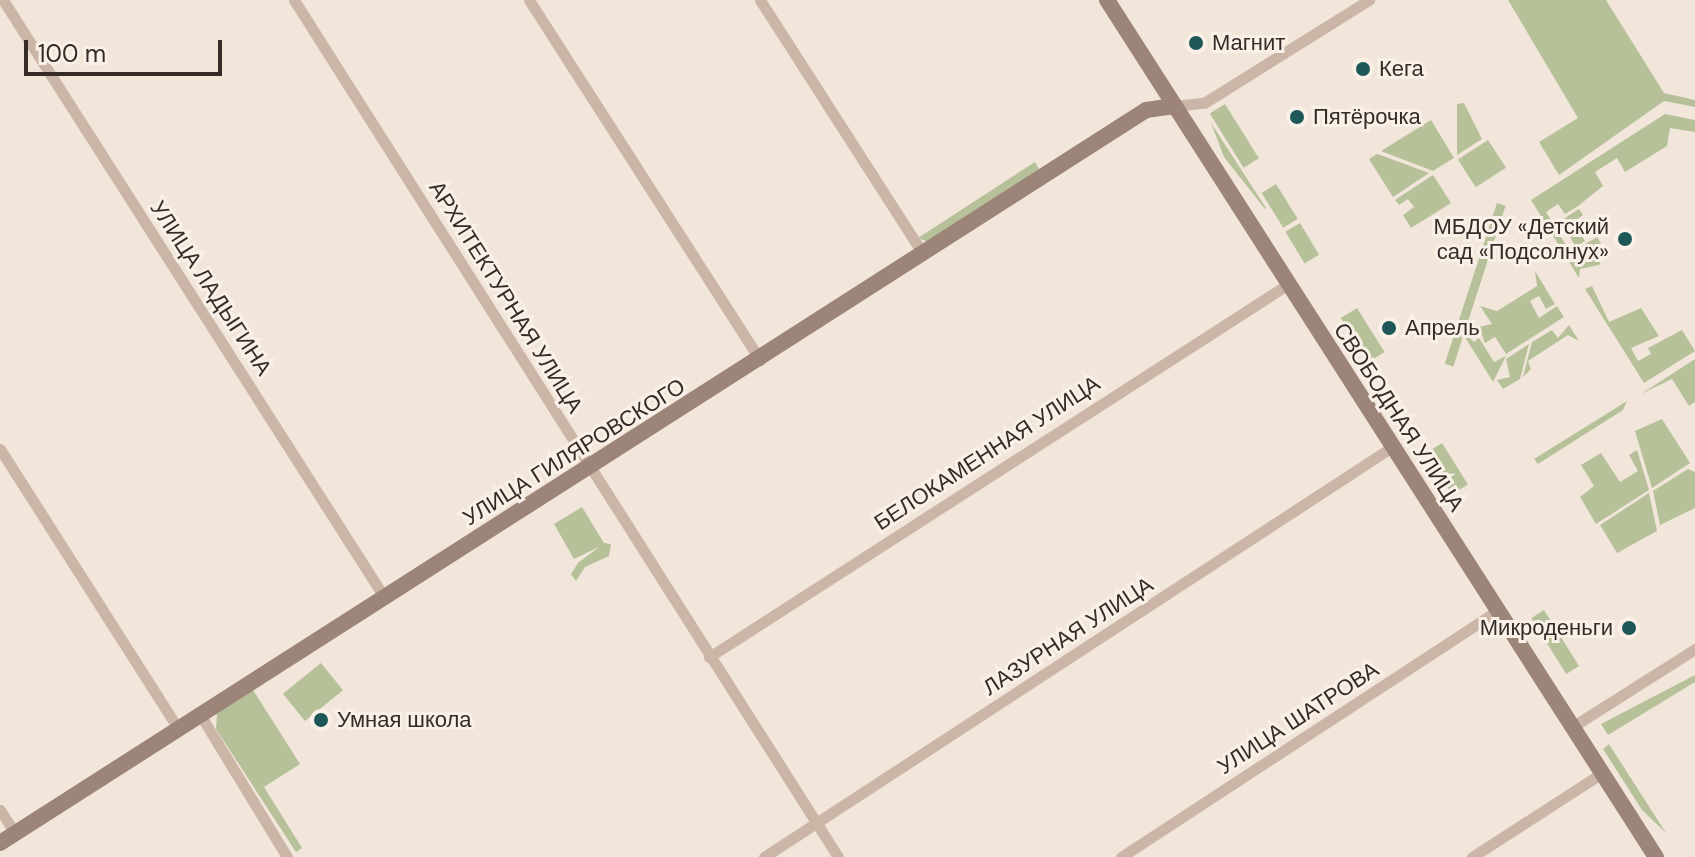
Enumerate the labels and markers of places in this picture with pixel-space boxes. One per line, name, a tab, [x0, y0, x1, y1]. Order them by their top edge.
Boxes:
place label: Магнит	[1212, 30, 1285, 56]
marker: Магнит	[1187, 34, 1205, 52]
place label: Кега	[1379, 56, 1424, 82]
marker: Кега	[1354, 60, 1372, 78]
place label: Пятёрочка	[1313, 104, 1421, 130]
marker: Пятёрочка	[1288, 108, 1306, 126]
place label: МБДОУ «Детский сад «Подсолнух»	[1433, 213, 1609, 264]
marker: МБДОУ «Детский сад «Подсолнух»	[1616, 230, 1634, 248]
place label: Апрель	[1405, 315, 1480, 341]
marker: Апрель	[1380, 319, 1398, 337]
place label: Микроденьги	[1480, 615, 1613, 641]
marker: Микроденьги	[1620, 619, 1638, 637]
place label: Умная школа	[337, 707, 472, 733]
marker: Умная школа	[312, 711, 330, 729]

